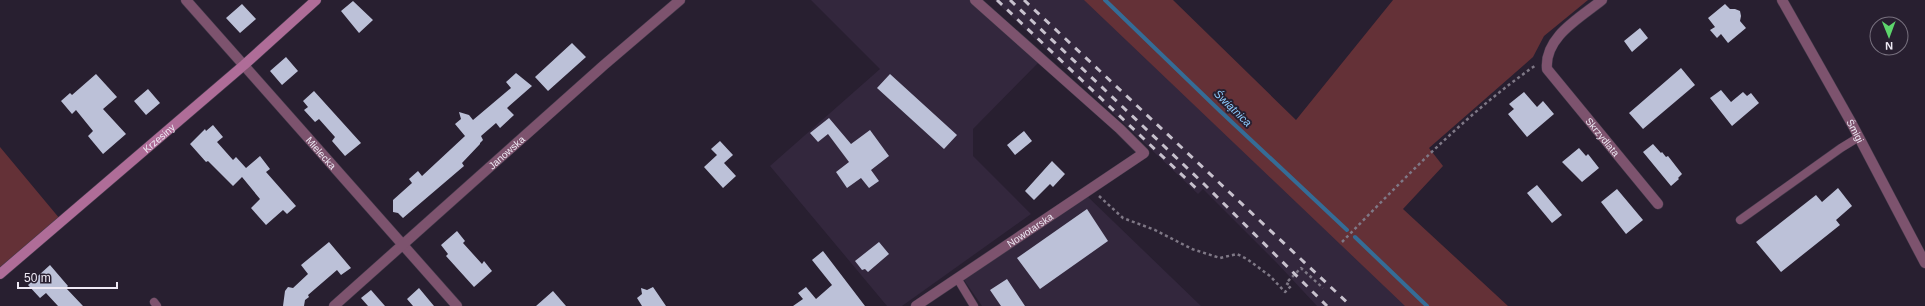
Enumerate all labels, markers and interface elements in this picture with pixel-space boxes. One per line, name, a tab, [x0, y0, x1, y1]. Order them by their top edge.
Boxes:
north arrow	[1869, 16, 1909, 56]
text: N	[1885, 40, 1893, 52]
water label: Świątnica	[1212, 87, 1254, 129]
street label: Skrzydlata	[1584, 115, 1622, 159]
street label: Śmigi	[1845, 117, 1866, 144]
street label: Krzesiny	[141, 121, 177, 155]
street label: Janowska	[486, 133, 527, 171]
street label: Mielecka	[304, 134, 339, 171]
street label: Nowotarska	[1005, 210, 1055, 249]
scale bar	[18, 264, 117, 290]
text: 50 m	[24, 271, 51, 285]

